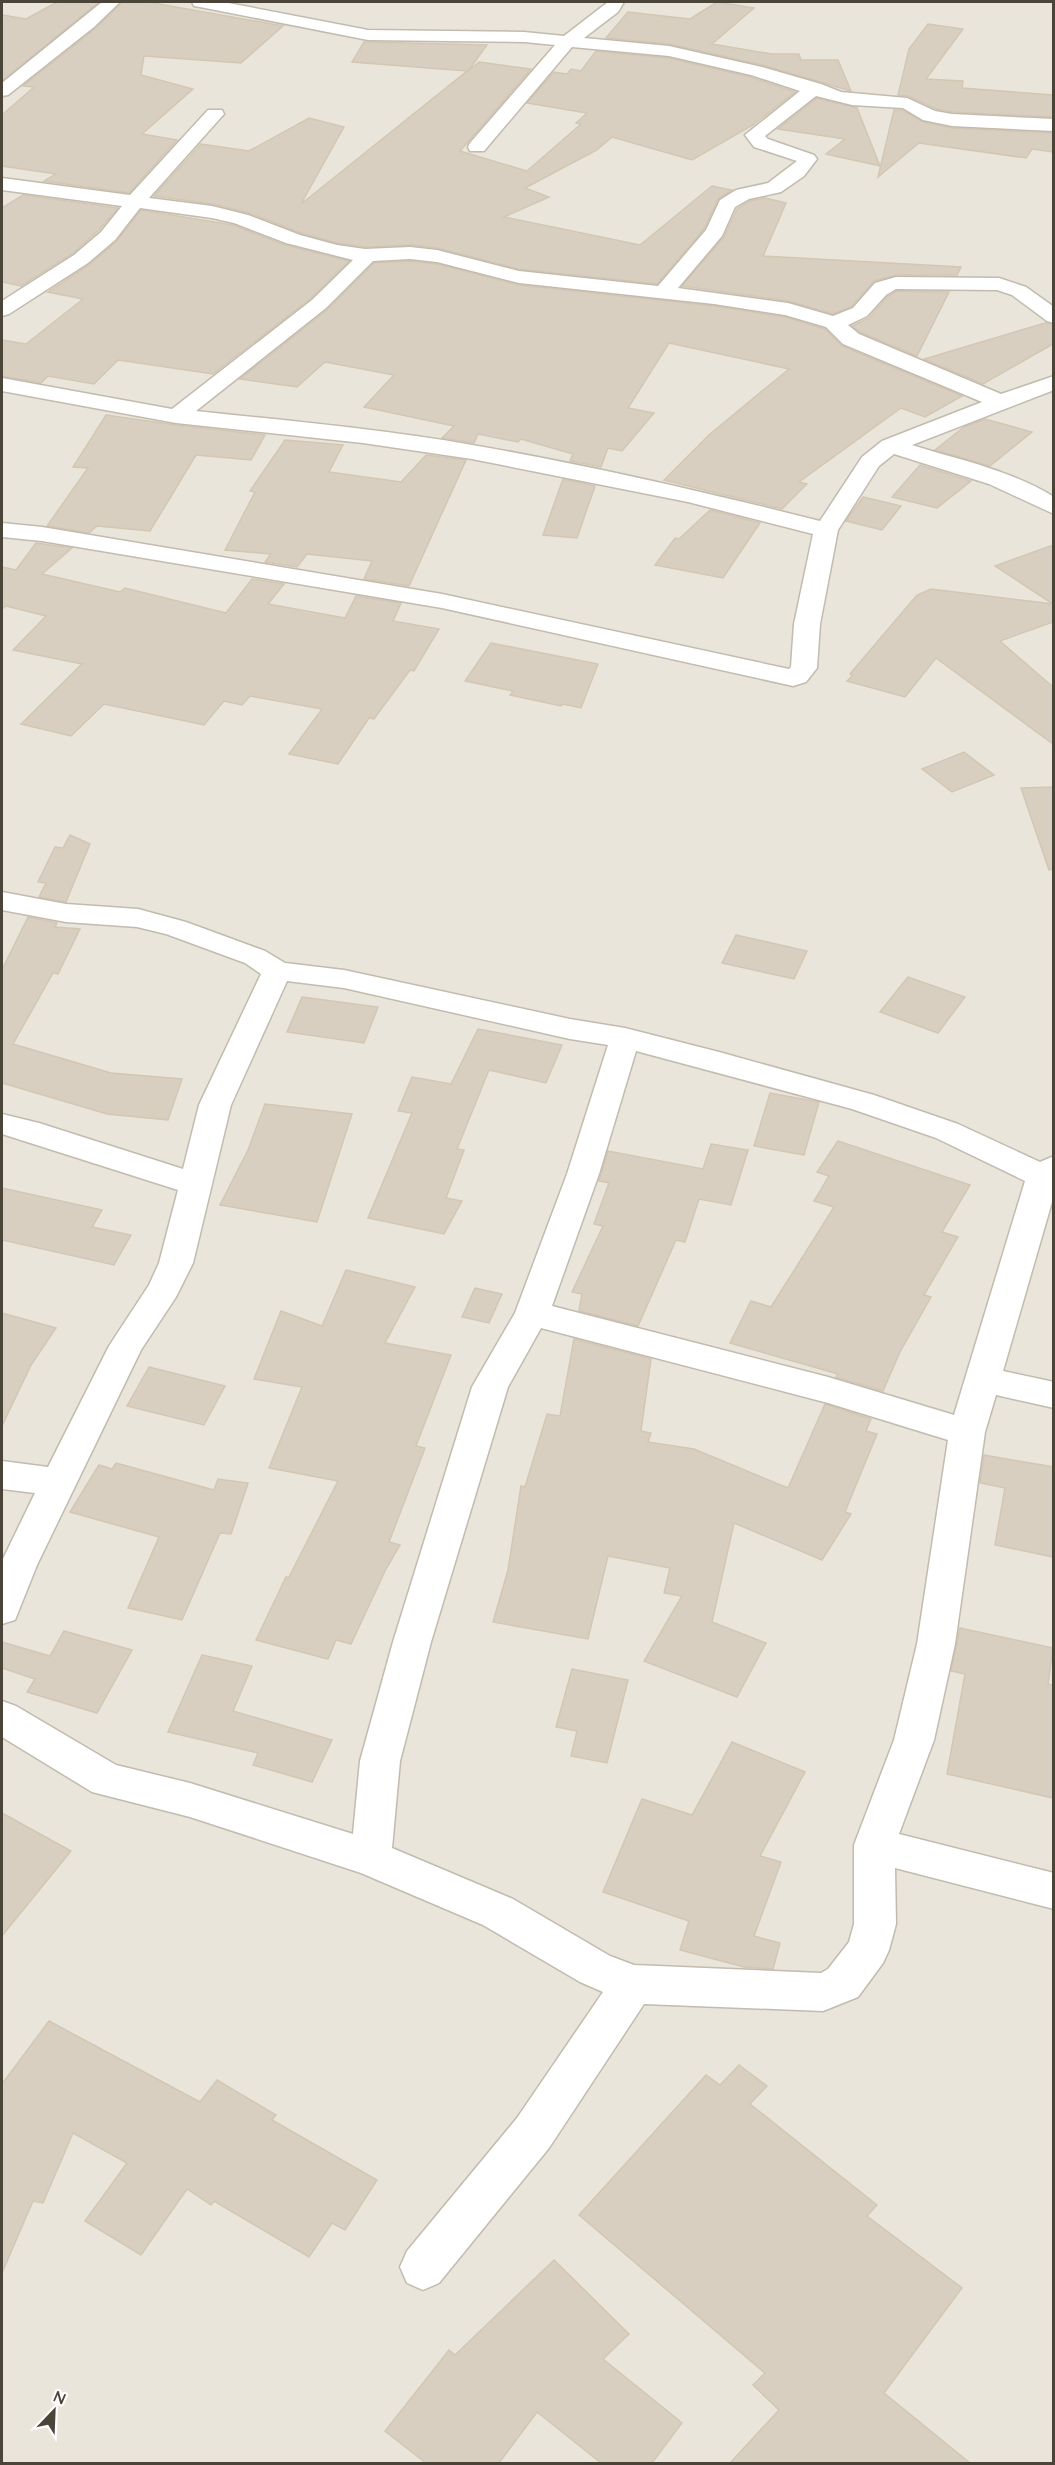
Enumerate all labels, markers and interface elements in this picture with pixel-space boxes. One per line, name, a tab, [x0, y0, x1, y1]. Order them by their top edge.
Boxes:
north arrow	[24, 2381, 84, 2441]
text: N	[51, 2386, 69, 2409]

